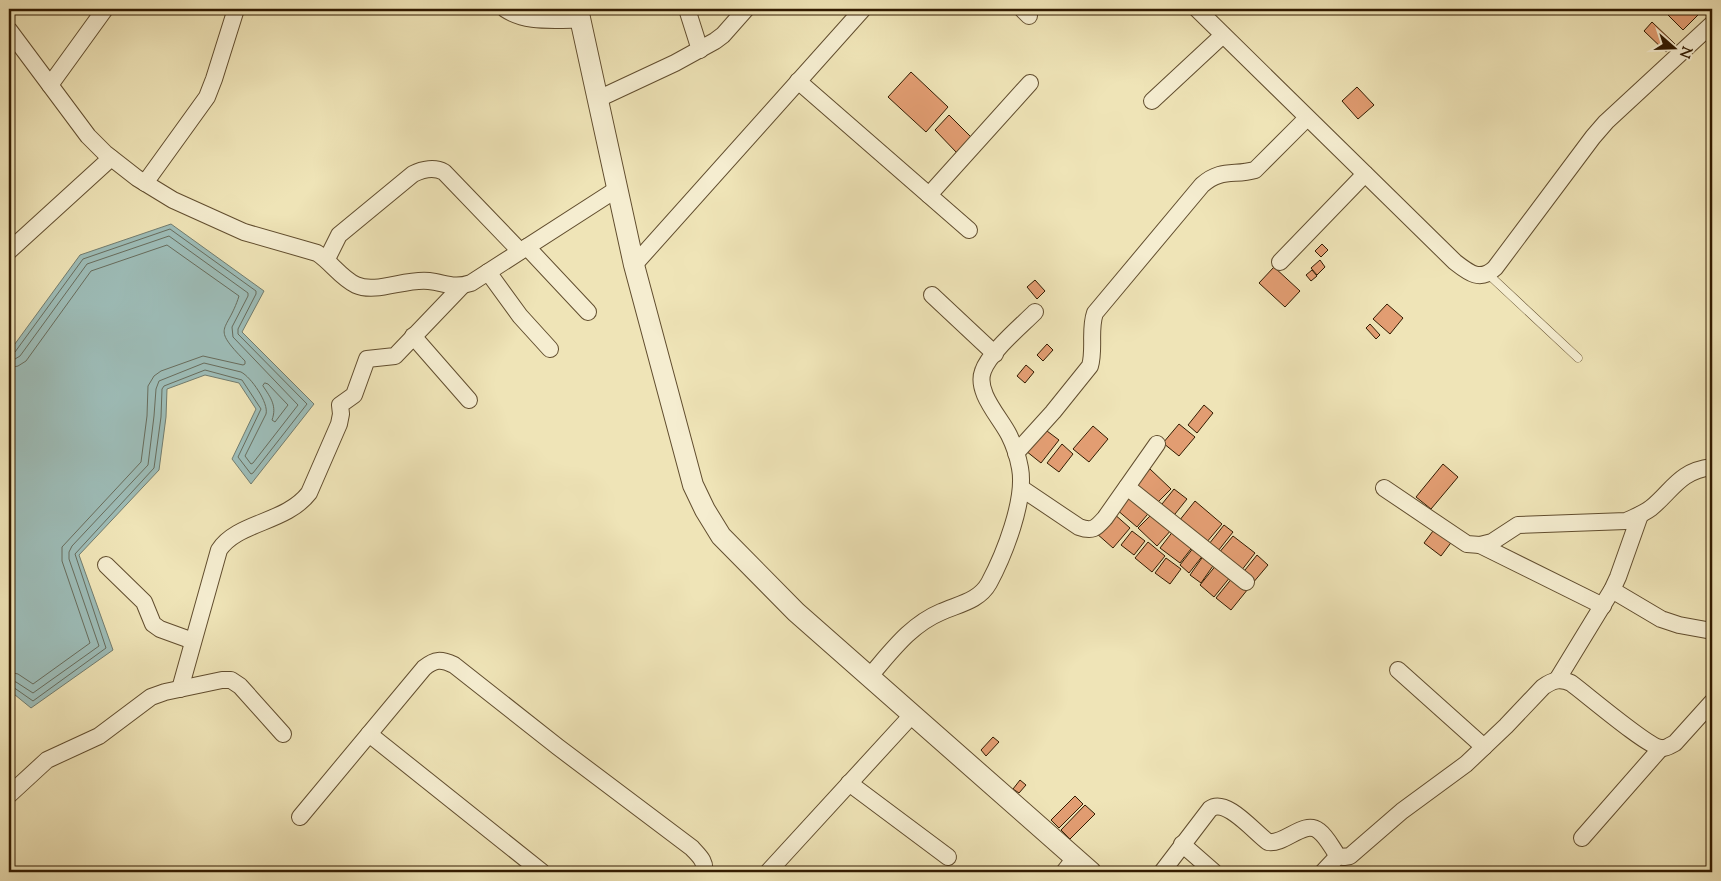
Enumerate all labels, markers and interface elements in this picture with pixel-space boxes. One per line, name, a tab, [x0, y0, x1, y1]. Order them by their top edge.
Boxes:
north arrow	[1648, 22, 1698, 72]
text: N	[1673, 43, 1696, 60]

